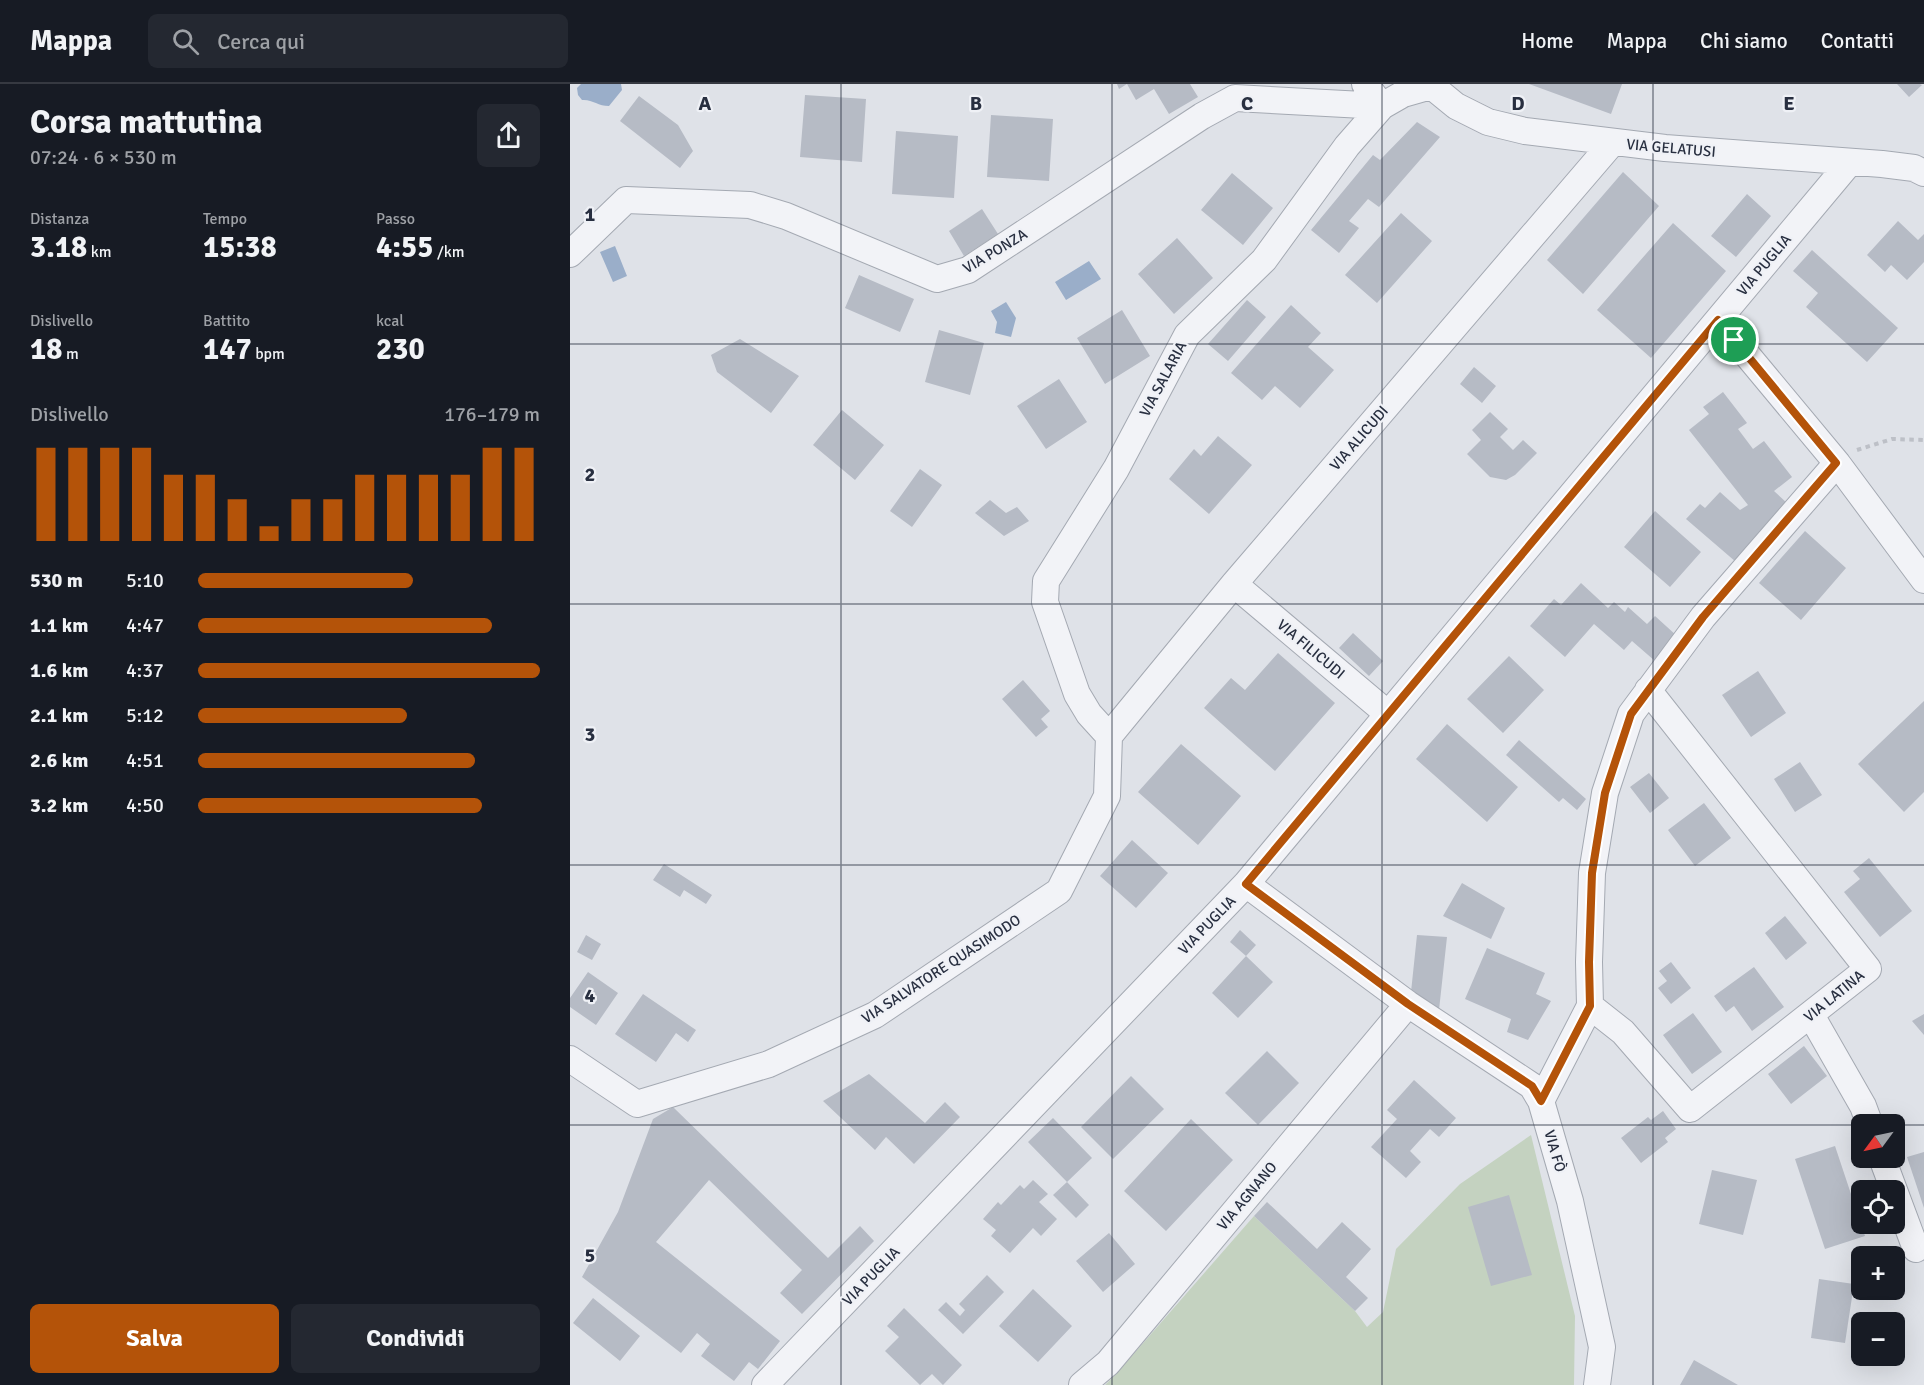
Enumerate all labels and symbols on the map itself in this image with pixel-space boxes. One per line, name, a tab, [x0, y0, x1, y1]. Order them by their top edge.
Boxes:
text: A	[699, 91, 712, 116]
text: B	[970, 91, 982, 116]
text: C	[1241, 91, 1253, 116]
text: D	[1511, 91, 1525, 116]
text: E	[1783, 91, 1795, 116]
street label: VIA GELATUSI	[1626, 135, 1716, 161]
text: 1	[585, 202, 596, 227]
street label: VIA PONZA	[960, 225, 1030, 277]
street label: VIA PUGLIA	[1733, 231, 1795, 299]
pin	[1708, 314, 1759, 365]
street label: VIA SALARIA	[1136, 338, 1190, 420]
street label: VIA ALICUDI	[1326, 402, 1392, 474]
text: 2	[585, 462, 595, 487]
street label: VIA FILICUDI	[1273, 615, 1349, 683]
text: 3	[585, 722, 595, 747]
street label: VIA PUGLIA	[1175, 892, 1239, 958]
street label: VIA SALVATORE QUASIMODO	[858, 911, 1024, 1027]
street label: VIA LATINA	[1800, 966, 1868, 1026]
text: 4	[585, 983, 596, 1008]
north arrow	[1851, 1114, 1905, 1168]
street label: VIA FÒ	[1540, 1128, 1571, 1174]
street label: VIA AGNANO	[1213, 1158, 1281, 1234]
text: 5	[585, 1243, 595, 1268]
street label: VIA PUGLIA	[839, 1243, 903, 1309]

